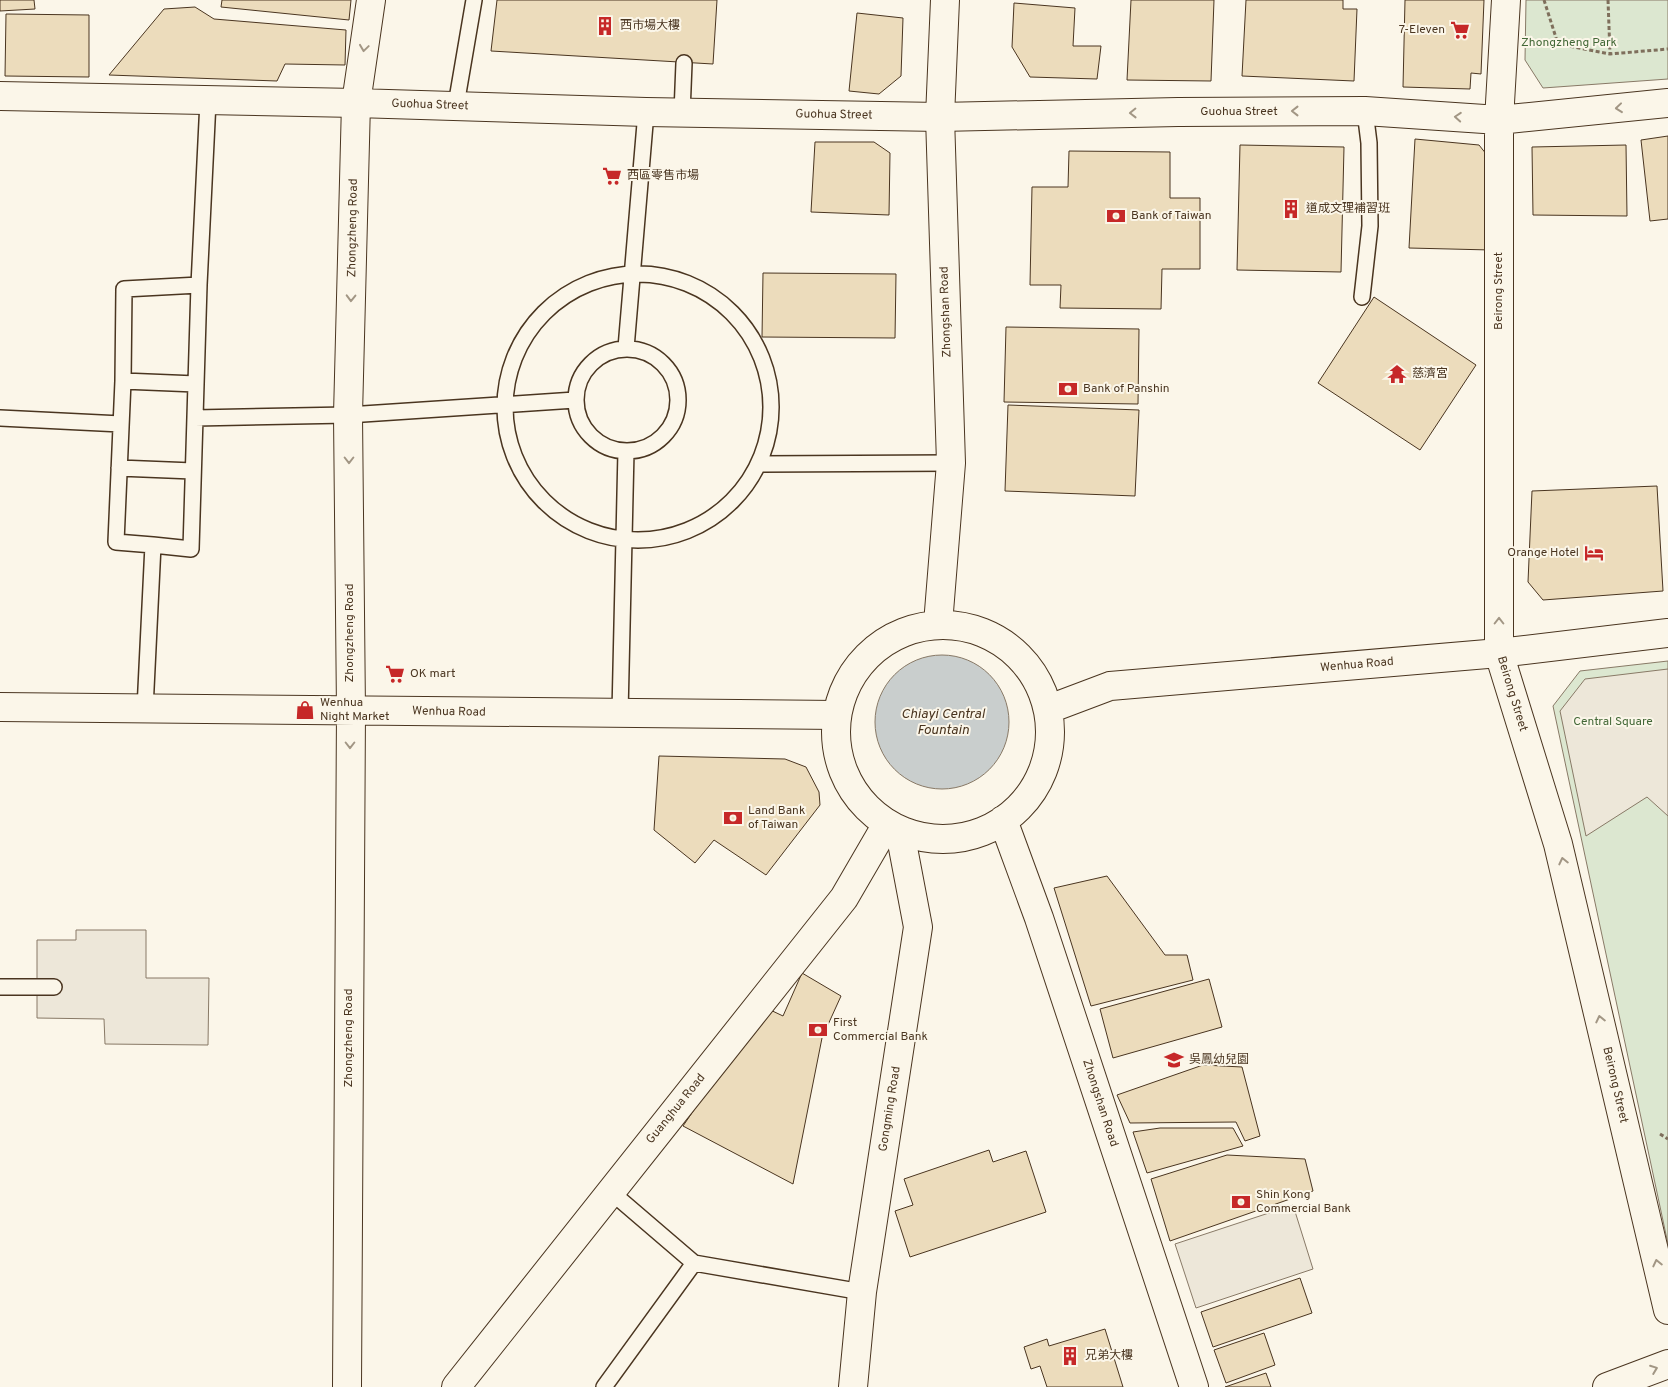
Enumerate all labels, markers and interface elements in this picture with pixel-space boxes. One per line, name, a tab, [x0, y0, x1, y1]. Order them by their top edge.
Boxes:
building icon: 西市場大樓	[594, 15, 616, 37]
place label: 西市場大樓	[620, 18, 680, 34]
supermarket icon: 7-Eleven	[1449, 19, 1471, 41]
place label: 7-Eleven	[1399, 22, 1445, 38]
park label: Zhongzheng Park	[1521, 35, 1617, 51]
one-way arrow	[359, 45, 370, 53]
street label: Guohua Street	[391, 96, 469, 114]
one-way arrow	[1615, 102, 1623, 113]
street label: Guohua Street	[1200, 104, 1278, 120]
street label: Guohua Street	[795, 106, 873, 124]
one-way arrow	[1291, 106, 1299, 117]
one-way arrow	[1129, 108, 1136, 118]
one-way arrow	[1453, 112, 1461, 123]
supermarket icon: 西區零售市場	[601, 165, 623, 187]
place label: 西區零售市場	[627, 168, 699, 184]
street label: Zhongzheng Road	[344, 178, 362, 278]
building icon: 道成文理補習班	[1280, 198, 1302, 220]
place label: 道成文理補習班	[1306, 201, 1390, 217]
bank icon: Bank of Taiwan	[1105, 205, 1127, 227]
place label: Bank of Taiwan	[1131, 208, 1212, 224]
street label: Beirong Street	[1491, 252, 1507, 330]
street label: Zhongshan Road	[936, 266, 956, 358]
one-way arrow	[346, 294, 357, 302]
temple icon: 慈濟宮	[1386, 363, 1408, 385]
place label: 慈濟宮	[1412, 366, 1448, 382]
bank icon: Bank of Panshin	[1057, 378, 1079, 400]
place label: Bank of Panshin	[1083, 381, 1170, 397]
one-way arrow	[344, 456, 354, 464]
hotel icon: Orange Hotel	[1583, 542, 1605, 564]
place label: Orange Hotel	[1507, 545, 1579, 561]
street label: Zhongzheng Road	[342, 584, 358, 682]
one-way arrow	[1494, 617, 1504, 624]
street label: Wenhua Road	[1320, 654, 1394, 676]
street label: Beirong Street	[1493, 654, 1531, 734]
supermarket icon: OK mart	[384, 663, 406, 685]
place label: OK mart	[410, 666, 456, 682]
place label: Wenhua Night Market	[320, 695, 389, 725]
shop icon: Wenhua Night Market	[294, 699, 316, 721]
street label: Wenhua Road	[412, 703, 486, 721]
water label: Chiayi Central Fountain	[901, 706, 986, 739]
park label: Central Square	[1573, 714, 1653, 730]
one-way arrow	[345, 742, 355, 749]
place label: Land Bank of Taiwan	[748, 803, 805, 833]
bank icon: Land Bank of Taiwan	[722, 807, 744, 829]
one-way arrow	[1558, 857, 1569, 866]
street label: Zhongzheng Road	[341, 989, 357, 1087]
place label: First Commercial Bank	[833, 1015, 928, 1045]
one-way arrow	[1595, 1015, 1606, 1024]
bank icon: First Commercial Bank	[807, 1019, 829, 1041]
street label: Beirong Street	[1598, 1045, 1632, 1125]
school or university icon: 吳鳳幼兒園	[1163, 1049, 1185, 1071]
place label: 吳鳳幼兒園	[1189, 1052, 1249, 1068]
street label: Zhongshan Road	[1078, 1057, 1122, 1149]
street label: Gongming Road	[875, 1065, 905, 1153]
street label: Guanghua Road	[643, 1071, 709, 1147]
place label: Shin Kong Commercial Bank	[1256, 1187, 1351, 1217]
bank icon: Shin Kong Commercial Bank	[1230, 1191, 1252, 1213]
one-way arrow	[1652, 1258, 1663, 1267]
building icon: 兄弟大樓	[1059, 1345, 1081, 1367]
place label: 兄弟大樓	[1085, 1348, 1133, 1364]
one-way arrow	[1649, 1365, 1658, 1375]

